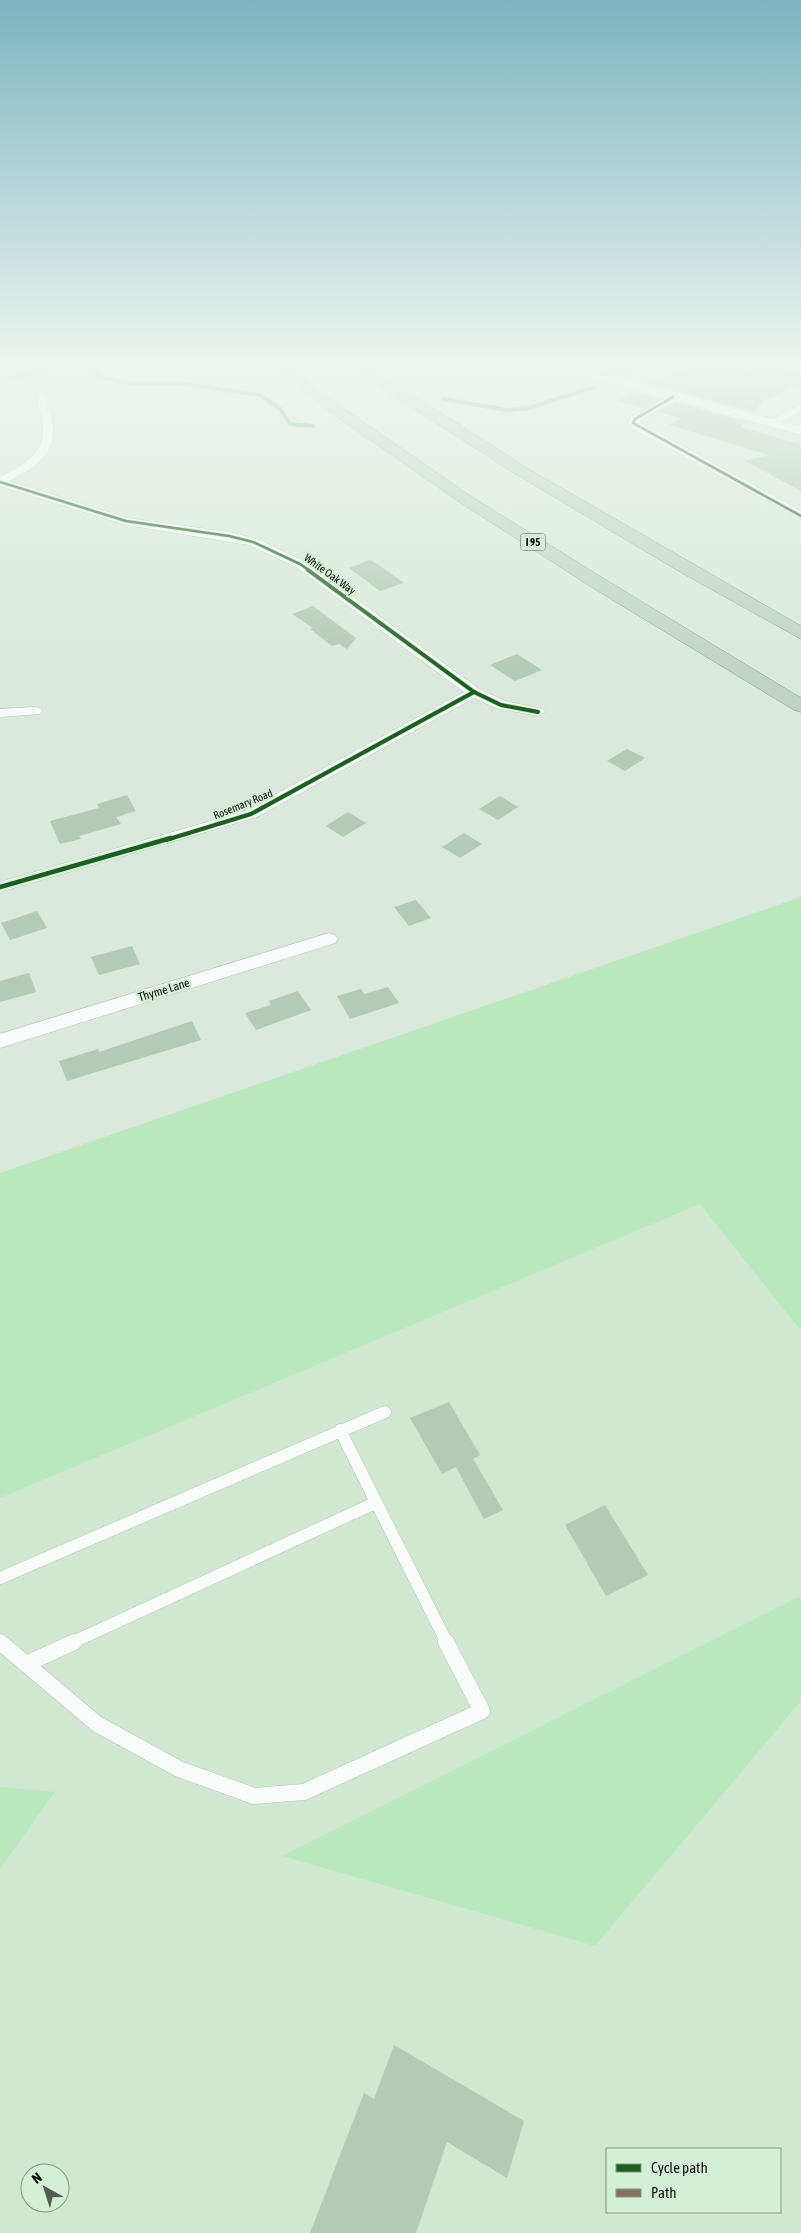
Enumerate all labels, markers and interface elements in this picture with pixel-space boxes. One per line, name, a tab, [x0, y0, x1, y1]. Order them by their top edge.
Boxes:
road number: I 95	[520, 534, 546, 550]
street label: White Oak Way	[302, 551, 358, 597]
street label: Rosemary Road	[212, 787, 274, 821]
street label: Thyme Lane	[137, 976, 191, 1004]
legend	[606, 2148, 781, 2213]
text: Cycle path	[651, 2159, 708, 2176]
north arrow	[20, 2163, 70, 2213]
text: N	[29, 2169, 45, 2187]
text: Path	[651, 2184, 677, 2201]

